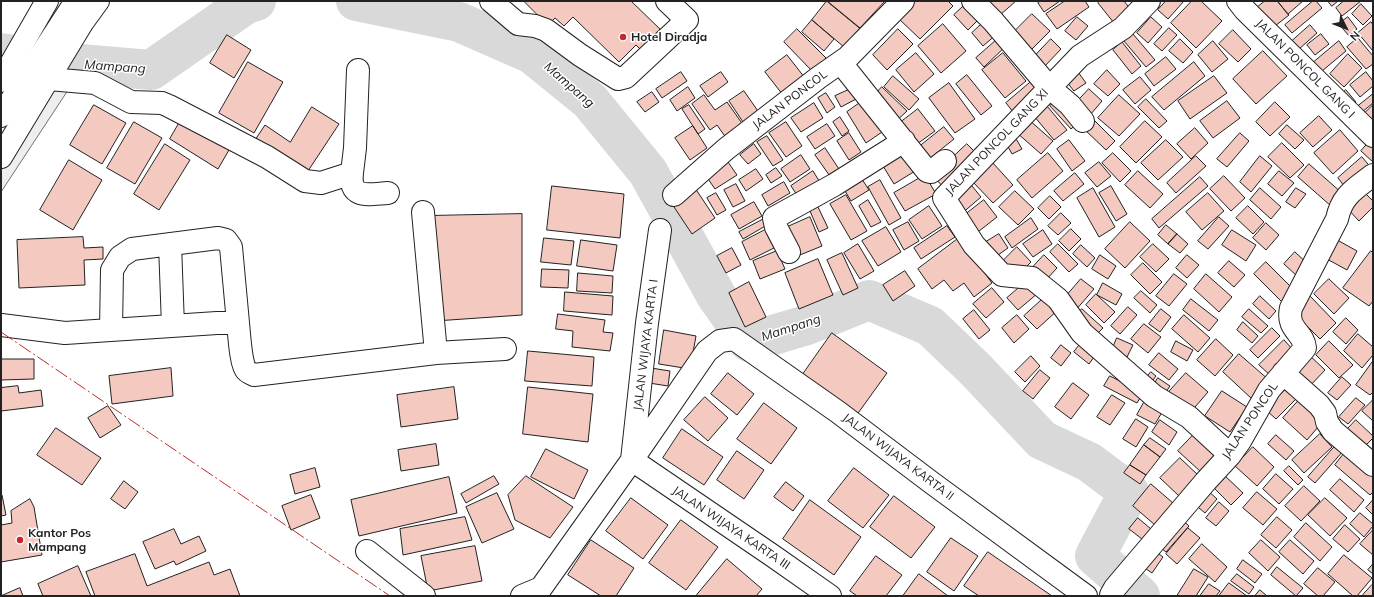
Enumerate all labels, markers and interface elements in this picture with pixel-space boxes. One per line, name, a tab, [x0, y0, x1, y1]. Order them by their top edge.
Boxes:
north arrow	[1326, 8, 1366, 48]
street label: JALAN PONCOL GANG I	[1252, 16, 1358, 122]
place label: Hotel Diradja	[631, 30, 707, 44]
marker: Hotel Diradja	[618, 32, 628, 42]
water label: Mampang	[84, 57, 146, 77]
water label: Mampang	[541, 59, 597, 111]
street label: JALAN PONCOL	[750, 67, 830, 133]
street label: JALAN PONCOL GANG XI	[942, 86, 1052, 198]
street label: JALAN WIJAYA KARTA I	[631, 278, 661, 412]
water label: Mampang	[759, 311, 823, 345]
street label: JALAN PONCOL	[1219, 380, 1281, 462]
street label: JALAN WIJAYA KARTA II	[840, 410, 956, 504]
street label: JALAN WIJAYA KARTA III	[670, 483, 792, 573]
place label: Kantor Pos Mampang	[28, 526, 91, 554]
marker: Kantor Pos Mampang	[15, 535, 25, 545]

